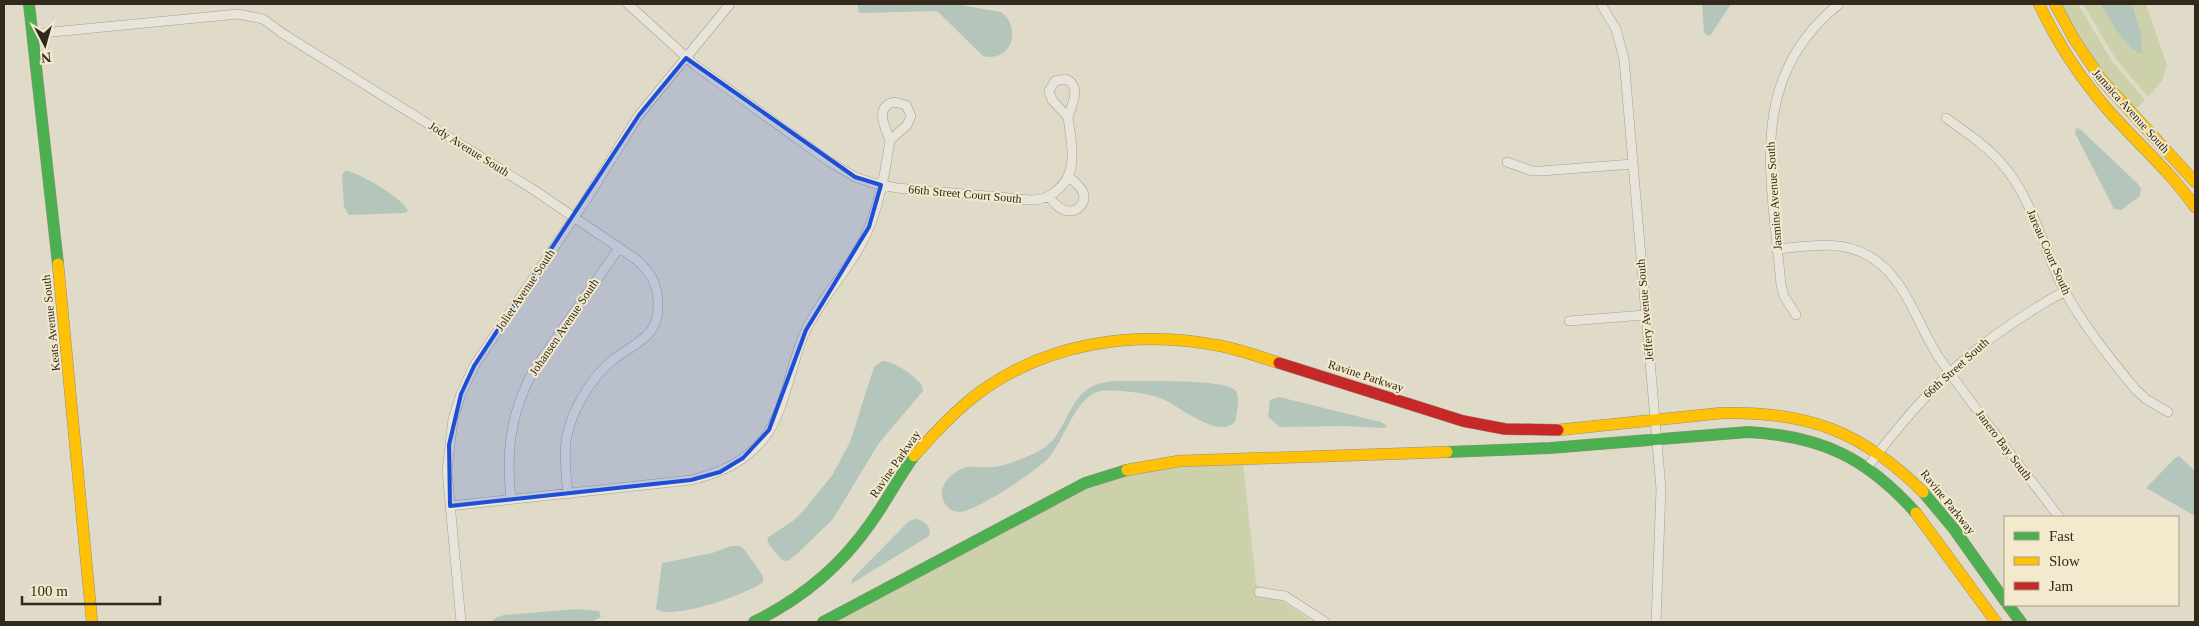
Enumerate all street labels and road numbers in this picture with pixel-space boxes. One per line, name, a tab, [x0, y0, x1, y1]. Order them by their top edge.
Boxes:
street label: Jamaica Avenue South	[2090, 66, 2172, 156]
street label: Jody Avenue South	[426, 119, 512, 179]
street label: Jasmine Avenue South	[1763, 141, 1785, 251]
street label: 66th Street Court South	[908, 182, 1022, 206]
street label: Jareau Court South	[2024, 207, 2074, 297]
street label: Joliet Avenue South	[492, 246, 558, 334]
street label: Jeffery Avenue South	[1634, 258, 1656, 362]
street label: Keats Avenue South	[39, 274, 63, 372]
street label: Johansen Avenue South	[526, 276, 602, 378]
street label: 66th Street South	[1920, 335, 1992, 401]
street label: Ravine Parkway	[1326, 357, 1406, 395]
street label: Janero Bay South	[1973, 407, 2035, 483]
street label: Ravine Parkway	[867, 428, 923, 500]
street label: Ravine Parkway	[1918, 467, 1978, 537]

